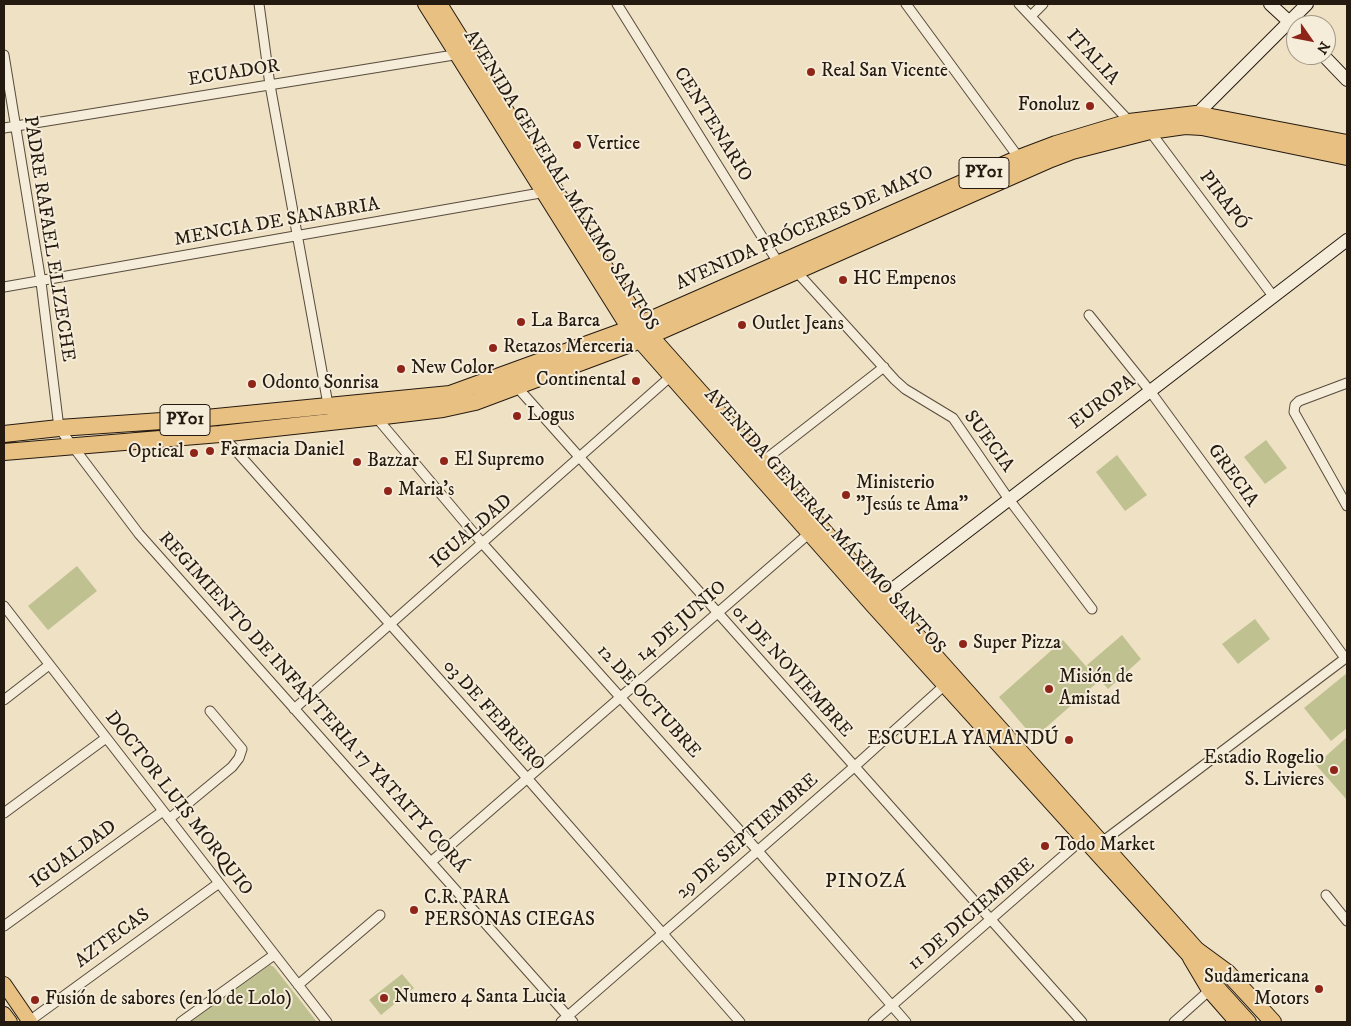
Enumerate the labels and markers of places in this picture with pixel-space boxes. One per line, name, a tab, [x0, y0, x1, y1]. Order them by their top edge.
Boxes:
place label: Real San Vicente	[821, 61, 948, 83]
marker: Real San Vicente	[805, 66, 817, 78]
place label: Fonoluz	[1018, 95, 1080, 117]
marker: Fonoluz	[1084, 100, 1096, 112]
place label: Vertice	[587, 134, 640, 156]
marker: Vertice	[571, 139, 583, 151]
place label: HC Empenos	[853, 269, 956, 291]
marker: HC Empenos	[837, 274, 849, 286]
place label: La Barca	[531, 311, 600, 333]
place label: Outlet Jeans	[752, 314, 844, 336]
marker: La Barca	[515, 316, 527, 328]
marker: Outlet Jeans	[736, 319, 748, 331]
place label: Retazos Merceria	[503, 337, 634, 359]
marker: Retazos Merceria	[487, 342, 499, 354]
place label: New Color	[411, 358, 494, 380]
marker: New Color	[395, 363, 407, 375]
place label: Continental	[536, 370, 626, 392]
place label: Odonto Sonrisa	[262, 373, 379, 395]
marker: Continental	[630, 375, 642, 387]
marker: Odonto Sonrisa	[246, 378, 258, 390]
place label: Logus	[527, 405, 575, 427]
marker: Logus	[511, 410, 523, 422]
place label: Farmacia Daniel	[220, 440, 344, 462]
place label: Optical	[128, 442, 184, 464]
marker: Farmacia Daniel	[204, 445, 216, 457]
marker: Optical	[188, 447, 200, 459]
place label: El Supremo	[454, 450, 544, 472]
place label: Bazzar	[367, 451, 419, 473]
marker: El Supremo	[438, 455, 450, 467]
marker: Bazzar	[351, 456, 363, 468]
place label: Ministerio "Jesús te Ama"	[856, 473, 968, 517]
place label: Maria's	[398, 480, 454, 502]
marker: Maria's	[382, 485, 394, 497]
marker: Ministerio "Jesús te Ama"	[840, 489, 852, 501]
place label: Super Pizza	[973, 633, 1061, 655]
marker: Super Pizza	[957, 638, 969, 650]
place label: Misión de Amistad	[1059, 667, 1133, 711]
marker: Misión de Amistad	[1043, 683, 1055, 695]
place label: ESCUELA YAMANDÚ	[867, 729, 1059, 751]
marker: ESCUELA YAMANDÚ	[1063, 734, 1075, 746]
place label: Estadio Rogelio S. Livieres	[1204, 748, 1324, 792]
marker: Estadio Rogelio S. Livieres	[1328, 764, 1340, 776]
place label: Todo Market	[1055, 835, 1155, 857]
marker: Todo Market	[1039, 840, 1051, 852]
place label: C.R. PARA PERSONAS CIEGAS	[424, 888, 595, 932]
marker: C.R. PARA PERSONAS CIEGAS	[408, 904, 420, 916]
place label: Sudamericana Motors	[1204, 967, 1309, 1011]
marker: Sudamericana Motors	[1313, 983, 1325, 995]
place label: Numero 4 Santa Lucia	[394, 987, 566, 1009]
place label: Fusión de sabores (en lo de Lolo)	[45, 989, 292, 1011]
marker: Numero 4 Santa Lucia	[378, 992, 390, 1004]
marker: Fusión de sabores (en lo de Lolo)	[29, 994, 41, 1006]

